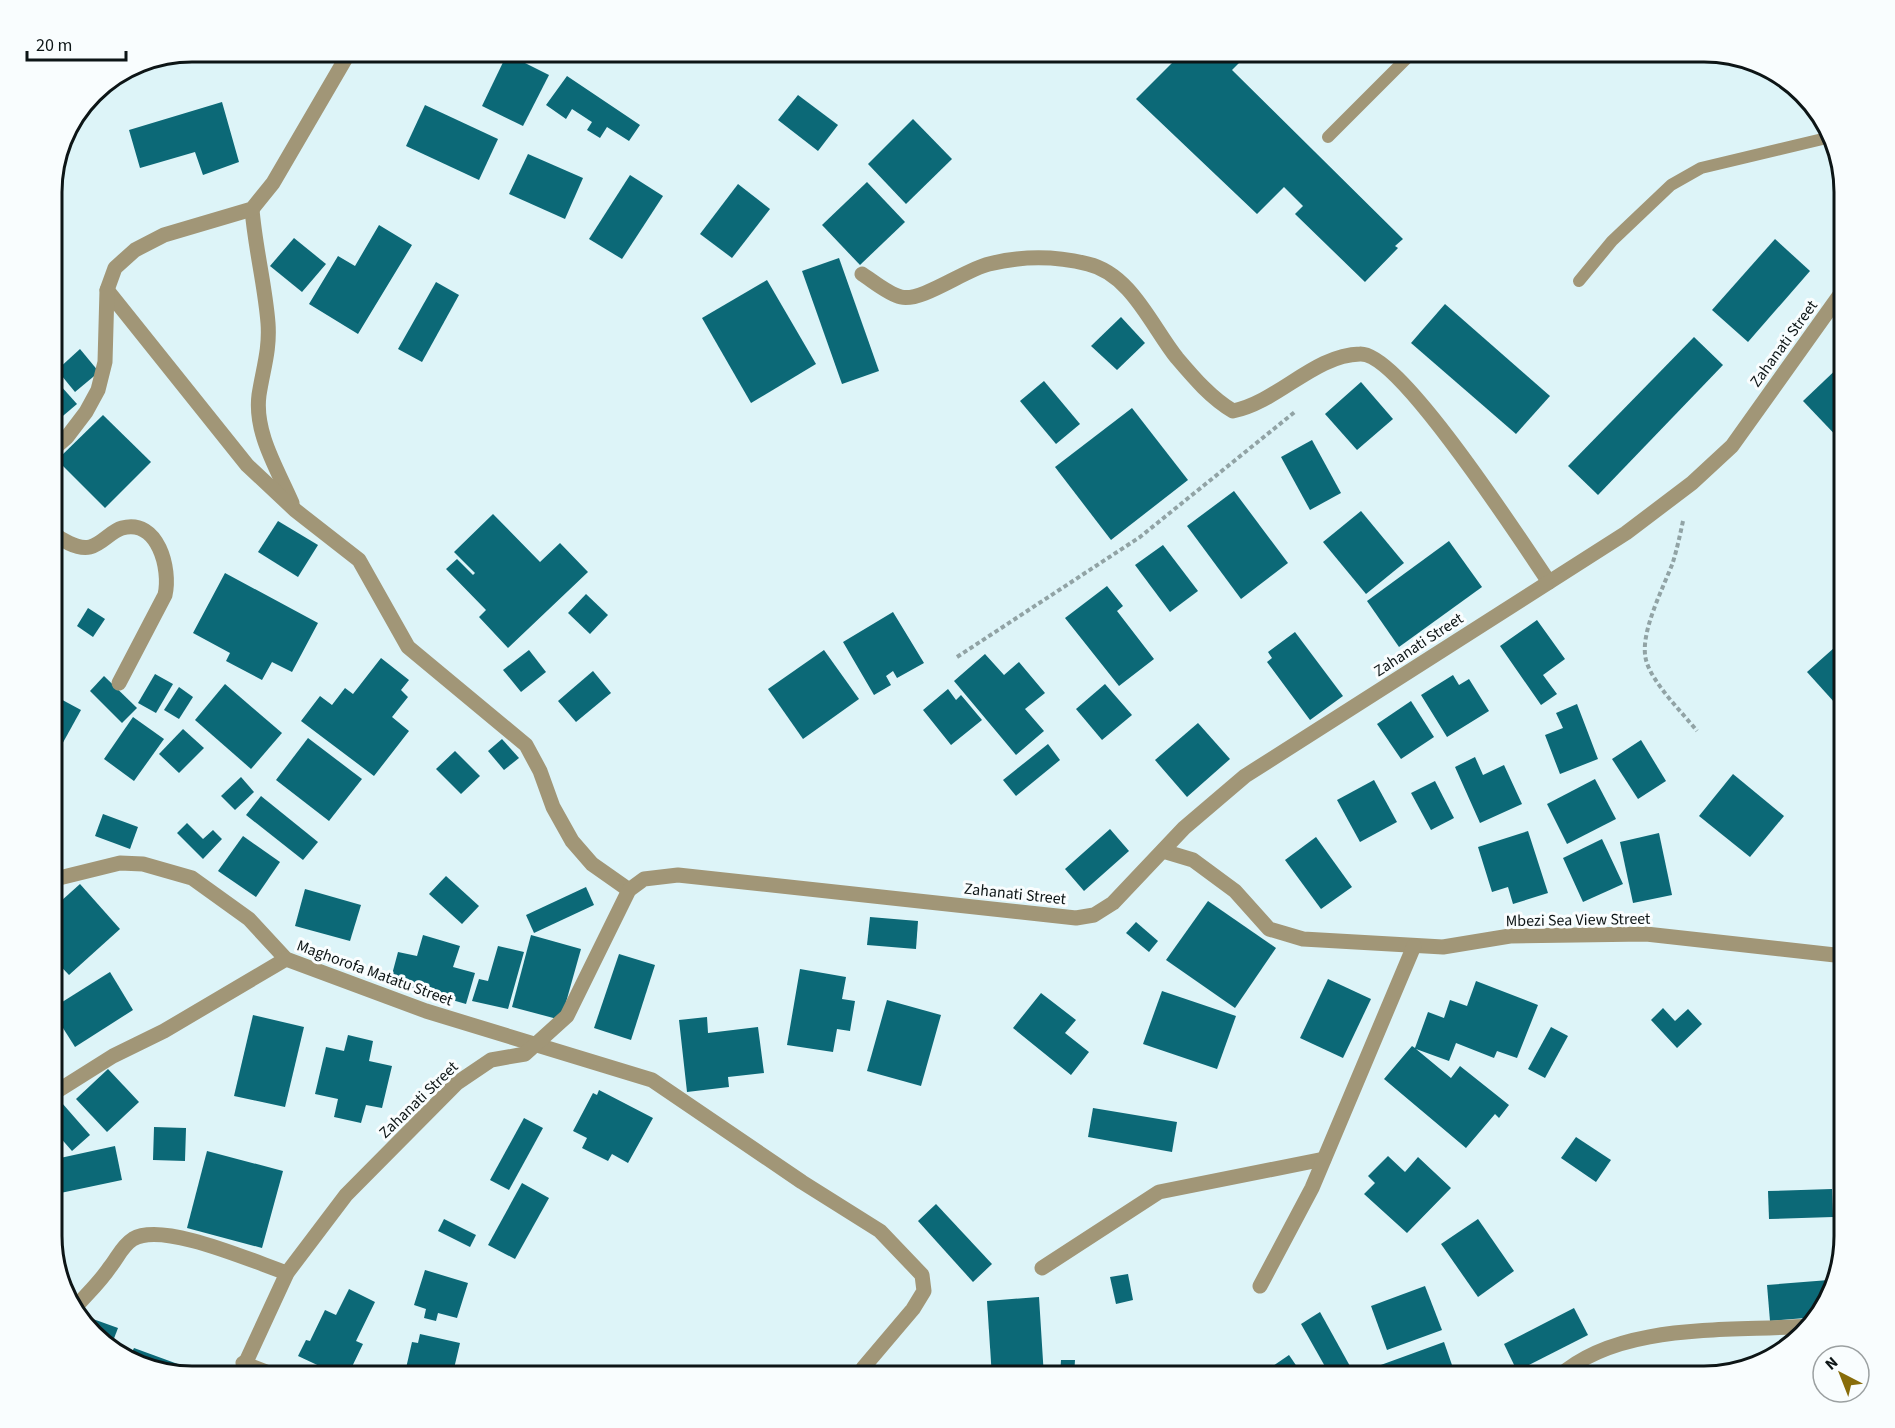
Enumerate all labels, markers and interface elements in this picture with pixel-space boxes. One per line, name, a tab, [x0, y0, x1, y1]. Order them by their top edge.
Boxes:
scale bar	[27, 24, 126, 62]
text: 20 m	[36, 33, 72, 58]
street label: Zahanati Street	[1745, 295, 1823, 391]
street label: Zahanati Street	[1370, 607, 1468, 682]
street label: Zahanati Street	[963, 878, 1068, 910]
street label: Mbezi Sea View Street	[1505, 908, 1651, 932]
street label: Maghorofa Matatu Street	[294, 934, 456, 1012]
street label: Zahanati Street	[374, 1056, 464, 1143]
north arrow	[1811, 1344, 1871, 1404]
text: N	[1820, 1352, 1843, 1375]

